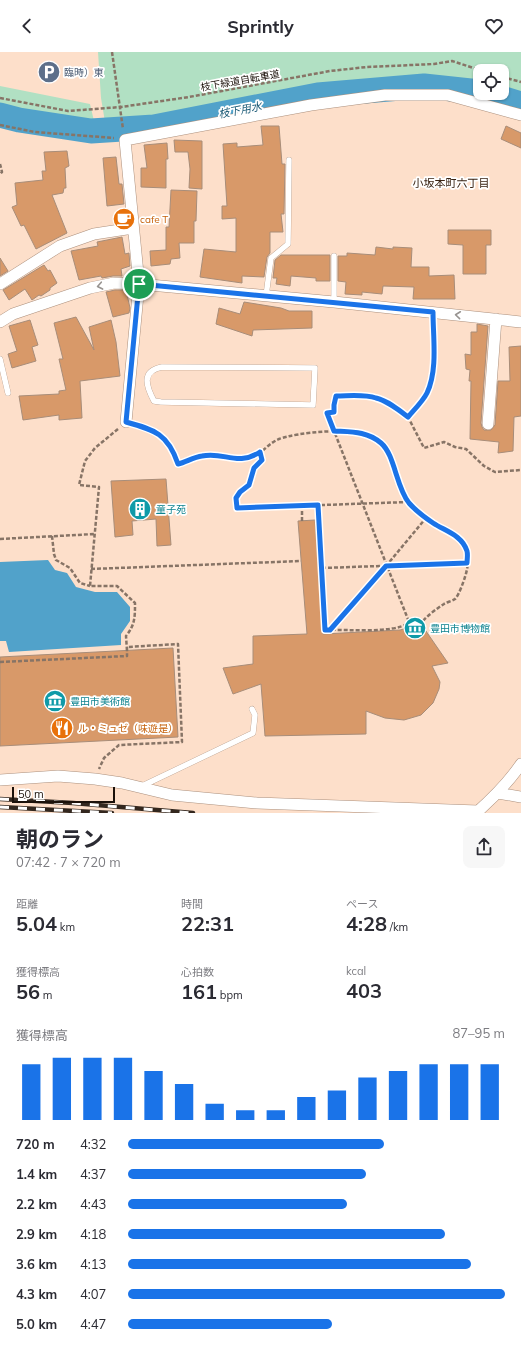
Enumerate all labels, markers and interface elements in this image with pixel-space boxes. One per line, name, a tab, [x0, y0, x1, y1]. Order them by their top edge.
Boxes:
icon: back	[16, 15, 38, 37]
text: Sprintly	[227, 15, 294, 38]
icon: heart	[483, 15, 505, 37]
parking icon: 臨時）東	[36, 59, 62, 85]
map controls	[473, 64, 509, 100]
button: locate	[473, 64, 509, 100]
place label: 臨時）東	[64, 66, 104, 79]
street label: 枝下緑道自転車道	[200, 67, 281, 94]
water label: 枝下用水	[217, 99, 264, 121]
district label: 小坂本町六丁目	[413, 176, 490, 190]
cafe icon: cafe T	[111, 206, 137, 232]
place label: cafe T	[140, 213, 168, 226]
pin	[122, 267, 156, 301]
icon: arrive	[128, 273, 150, 295]
one-way arrow	[97, 281, 103, 289]
one-way arrow	[455, 311, 461, 320]
building icon: 童子苑	[127, 496, 153, 522]
place label: 童子苑	[156, 503, 186, 516]
museum icon: 豊田市博物館	[402, 615, 428, 641]
place label: 豊田市博物館	[430, 622, 490, 635]
museum icon: 豊田市美術館	[42, 688, 68, 714]
place label: 豊田市美術館	[70, 695, 130, 708]
restaurant icon: ル・ミュゼ（味遊是）	[49, 715, 75, 741]
place label: ル・ミュゼ（味遊是）	[78, 722, 178, 735]
scale bar	[12, 785, 115, 804]
text: 50 m	[18, 787, 44, 801]
text: 朝のラン	[16, 825, 104, 853]
button: share	[463, 826, 505, 868]
text: 07:42 · 7 × 720 m	[16, 854, 121, 870]
text: 距離	[16, 897, 38, 911]
text: 時間	[181, 897, 203, 911]
text: ペース	[346, 897, 378, 911]
text: 5.04	[16, 911, 57, 936]
text: 22:31	[181, 911, 234, 936]
text: 4:28	[346, 911, 387, 936]
text: km	[57, 920, 75, 934]
text: /km	[387, 920, 408, 934]
text: kcal	[346, 964, 366, 978]
text: 獲得標高	[16, 965, 60, 979]
text: 心拍数	[181, 965, 214, 979]
text: 403	[346, 978, 382, 1003]
text: 56	[16, 979, 40, 1004]
text: 161	[181, 979, 217, 1004]
text: m	[40, 988, 53, 1002]
text: bpm	[217, 988, 243, 1002]
text: 87–95 m	[452, 1025, 505, 1041]
text: 獲得標高	[16, 1027, 68, 1043]
text: 720 m	[16, 1136, 55, 1152]
text: 4:32	[80, 1136, 106, 1152]
text: 1.4 km	[16, 1166, 57, 1182]
text: 4:37	[80, 1166, 106, 1182]
text: 2.2 km	[16, 1196, 57, 1212]
text: 4:43	[80, 1196, 106, 1212]
text: 2.9 km	[16, 1226, 57, 1242]
text: 4:18	[80, 1226, 106, 1242]
text: 3.6 km	[16, 1256, 57, 1272]
text: 4:13	[80, 1256, 106, 1272]
text: 4.3 km	[16, 1286, 57, 1302]
text: 4:07	[80, 1286, 106, 1302]
text: 5.0 km	[16, 1316, 57, 1332]
text: 4:47	[80, 1316, 106, 1332]

